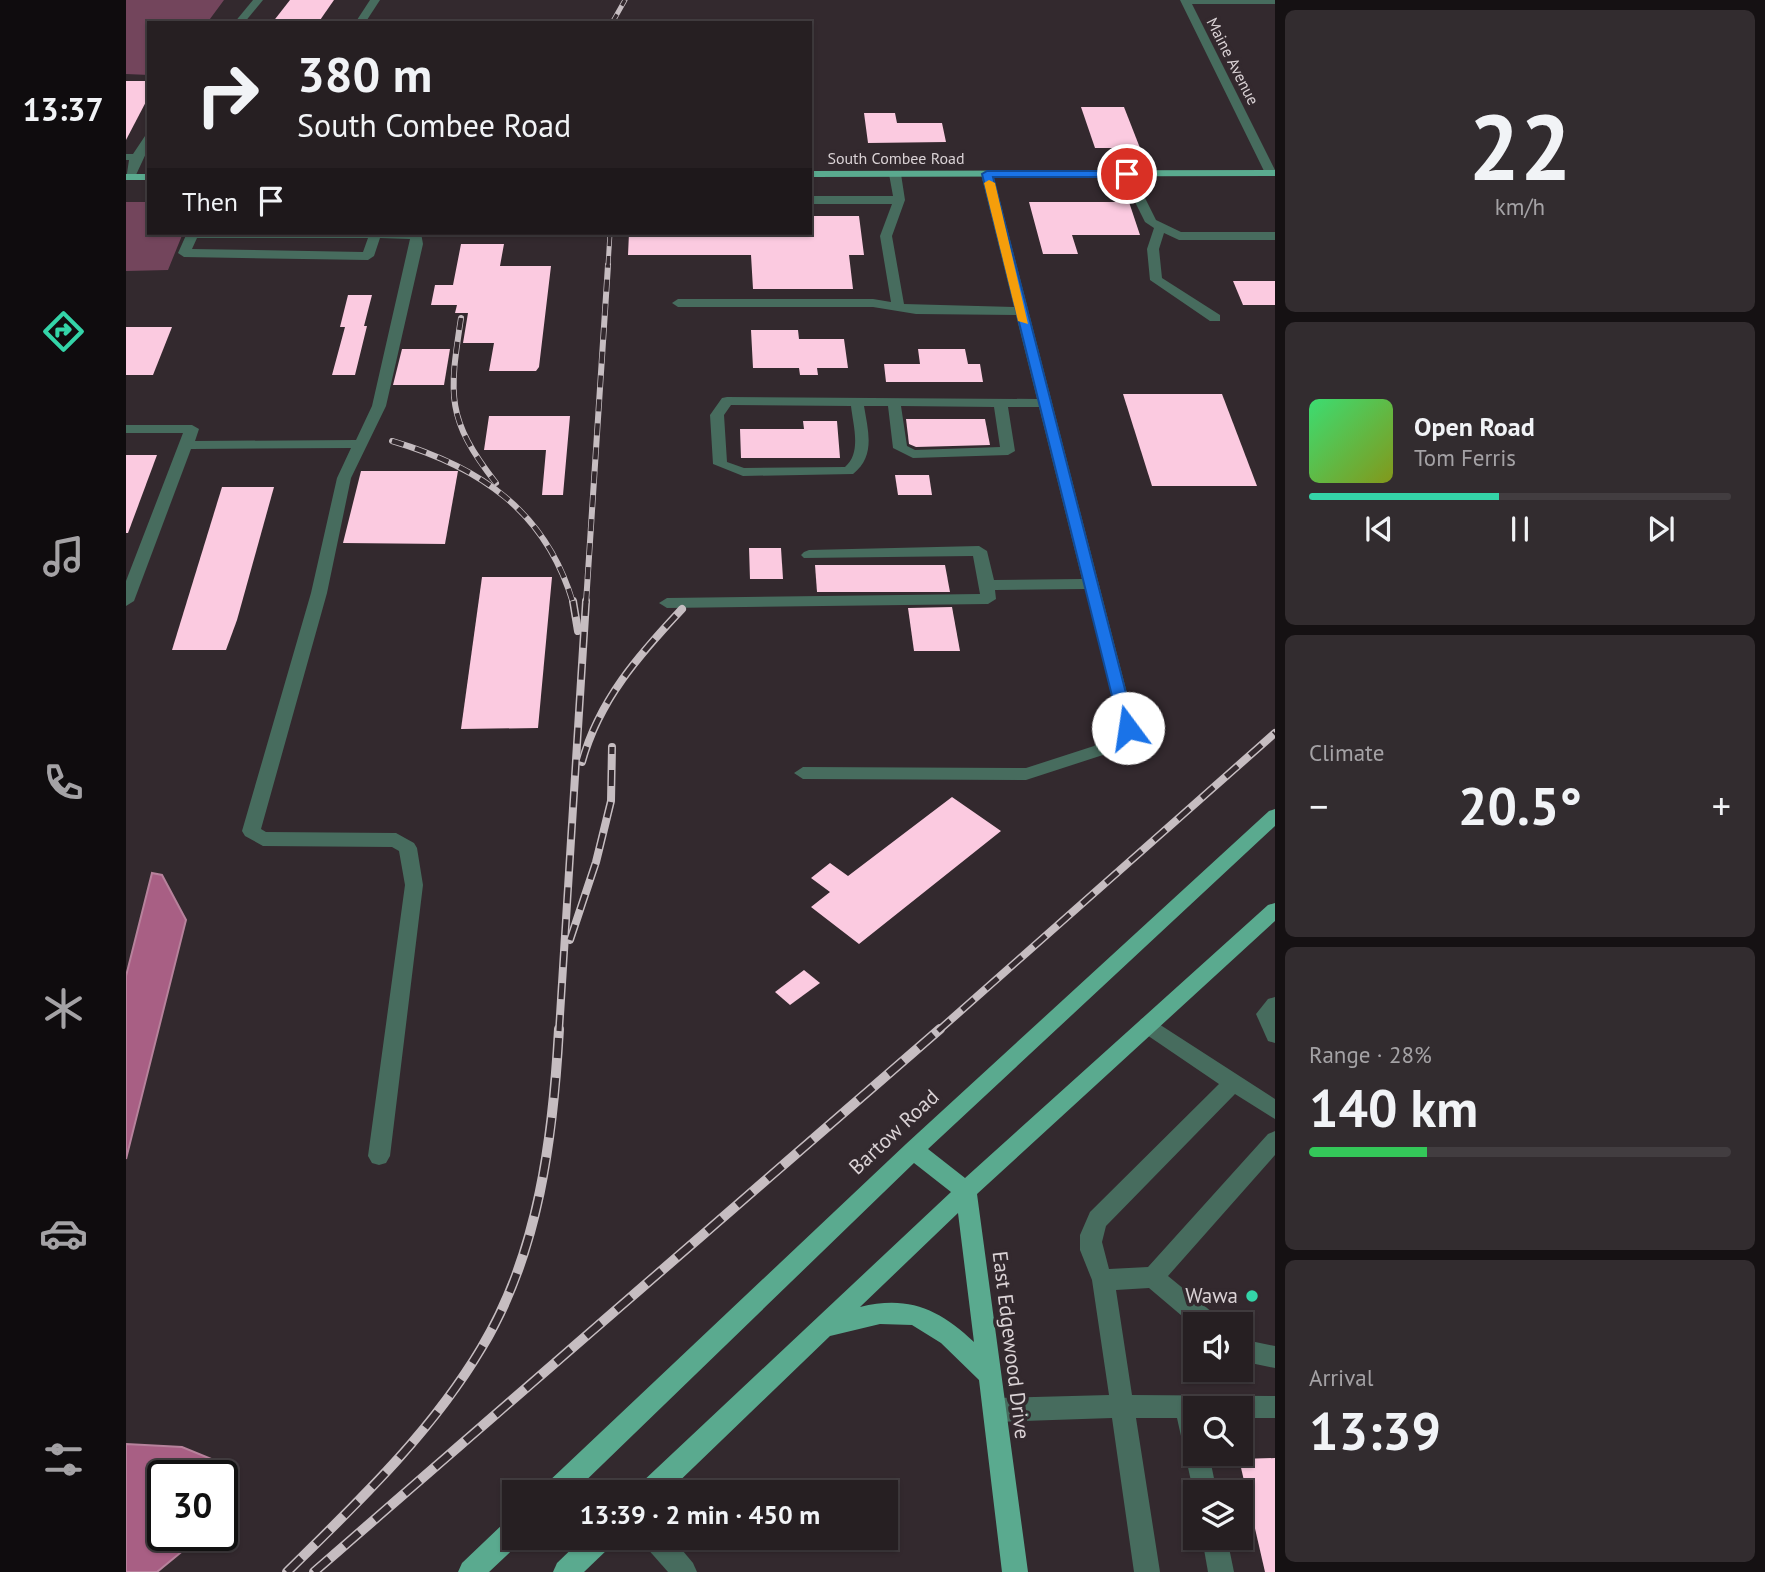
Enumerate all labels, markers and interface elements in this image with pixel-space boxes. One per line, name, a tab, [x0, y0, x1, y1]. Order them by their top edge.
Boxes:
street label: Maine Avenue	[1202, 14, 1264, 108]
text: 380 m	[297, 42, 432, 106]
icon: right	[182, 49, 273, 140]
text: 22	[1468, 87, 1572, 205]
text: 13:37	[22, 88, 104, 130]
text: South Combee Road	[297, 104, 571, 146]
pin	[1097, 144, 1157, 204]
street label: South Combee Road	[827, 148, 965, 168]
icon: arrive	[1108, 155, 1146, 193]
icon: arrive	[252, 182, 290, 220]
text: Then	[182, 185, 238, 218]
text: km/h	[1495, 192, 1545, 221]
icon: directions	[39, 307, 88, 356]
text: Open Road	[1414, 410, 1535, 443]
text: Tom Ferris	[1414, 443, 1516, 472]
icon: previous	[1360, 510, 1398, 548]
icon: pause	[1501, 510, 1539, 548]
icon: next	[1642, 510, 1680, 548]
icon: music	[39, 532, 88, 581]
position arrow	[1091, 691, 1165, 765]
text: Climate	[1309, 738, 1384, 767]
icon: phone	[39, 758, 88, 807]
text: 20.5°	[1458, 772, 1582, 839]
text: −	[1309, 781, 1328, 830]
text: +	[1712, 781, 1731, 830]
icon: climate	[39, 984, 88, 1033]
text: Range · 28%	[1309, 1040, 1432, 1069]
text: 140 km	[1309, 1074, 1478, 1141]
street label: Bartow Road	[843, 1083, 944, 1180]
icon: car	[39, 1209, 88, 1258]
street label: East Edgewood Drive	[987, 1249, 1036, 1440]
place label: Wawa	[1185, 1282, 1238, 1309]
marker: Wawa	[1244, 1288, 1260, 1304]
map controls	[1183, 1312, 1253, 1550]
button: sound	[1183, 1312, 1253, 1382]
text: Arrival	[1309, 1363, 1373, 1392]
button: search	[1183, 1396, 1253, 1466]
text: 13:39	[1309, 1397, 1441, 1464]
icon: filters	[39, 1435, 88, 1484]
speed limit sign: 30	[147, 1460, 238, 1551]
button: layers	[1183, 1480, 1253, 1550]
text: 13:39 · 2 min · 450 m	[580, 1498, 820, 1531]

